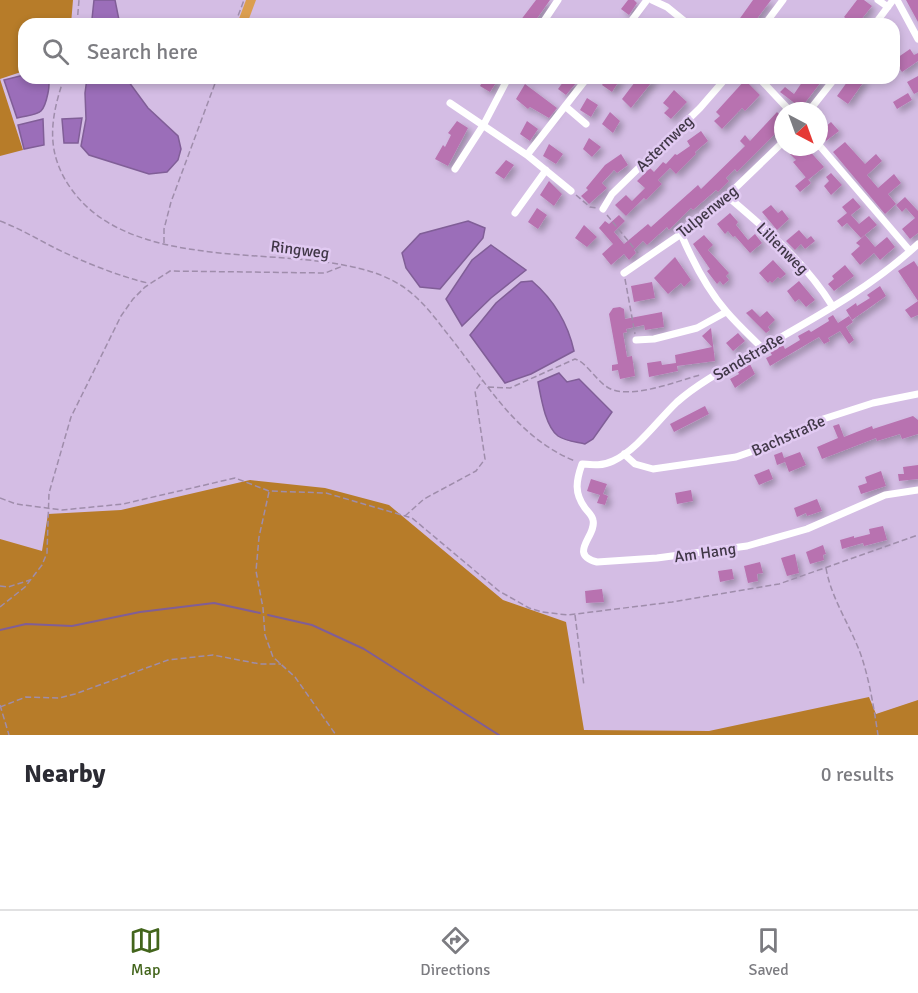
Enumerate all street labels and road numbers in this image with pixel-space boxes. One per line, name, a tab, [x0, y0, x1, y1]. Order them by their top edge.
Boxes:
street label: Asternweg	[632, 111, 698, 176]
street label: Tulpenweg	[673, 181, 742, 242]
street label: Lilienweg	[752, 218, 813, 279]
street label: Ringweg	[269, 236, 330, 264]
street label: Sandstraße	[709, 329, 788, 385]
street label: Bachstraße	[748, 411, 828, 461]
street label: Am Hang	[673, 539, 737, 567]

